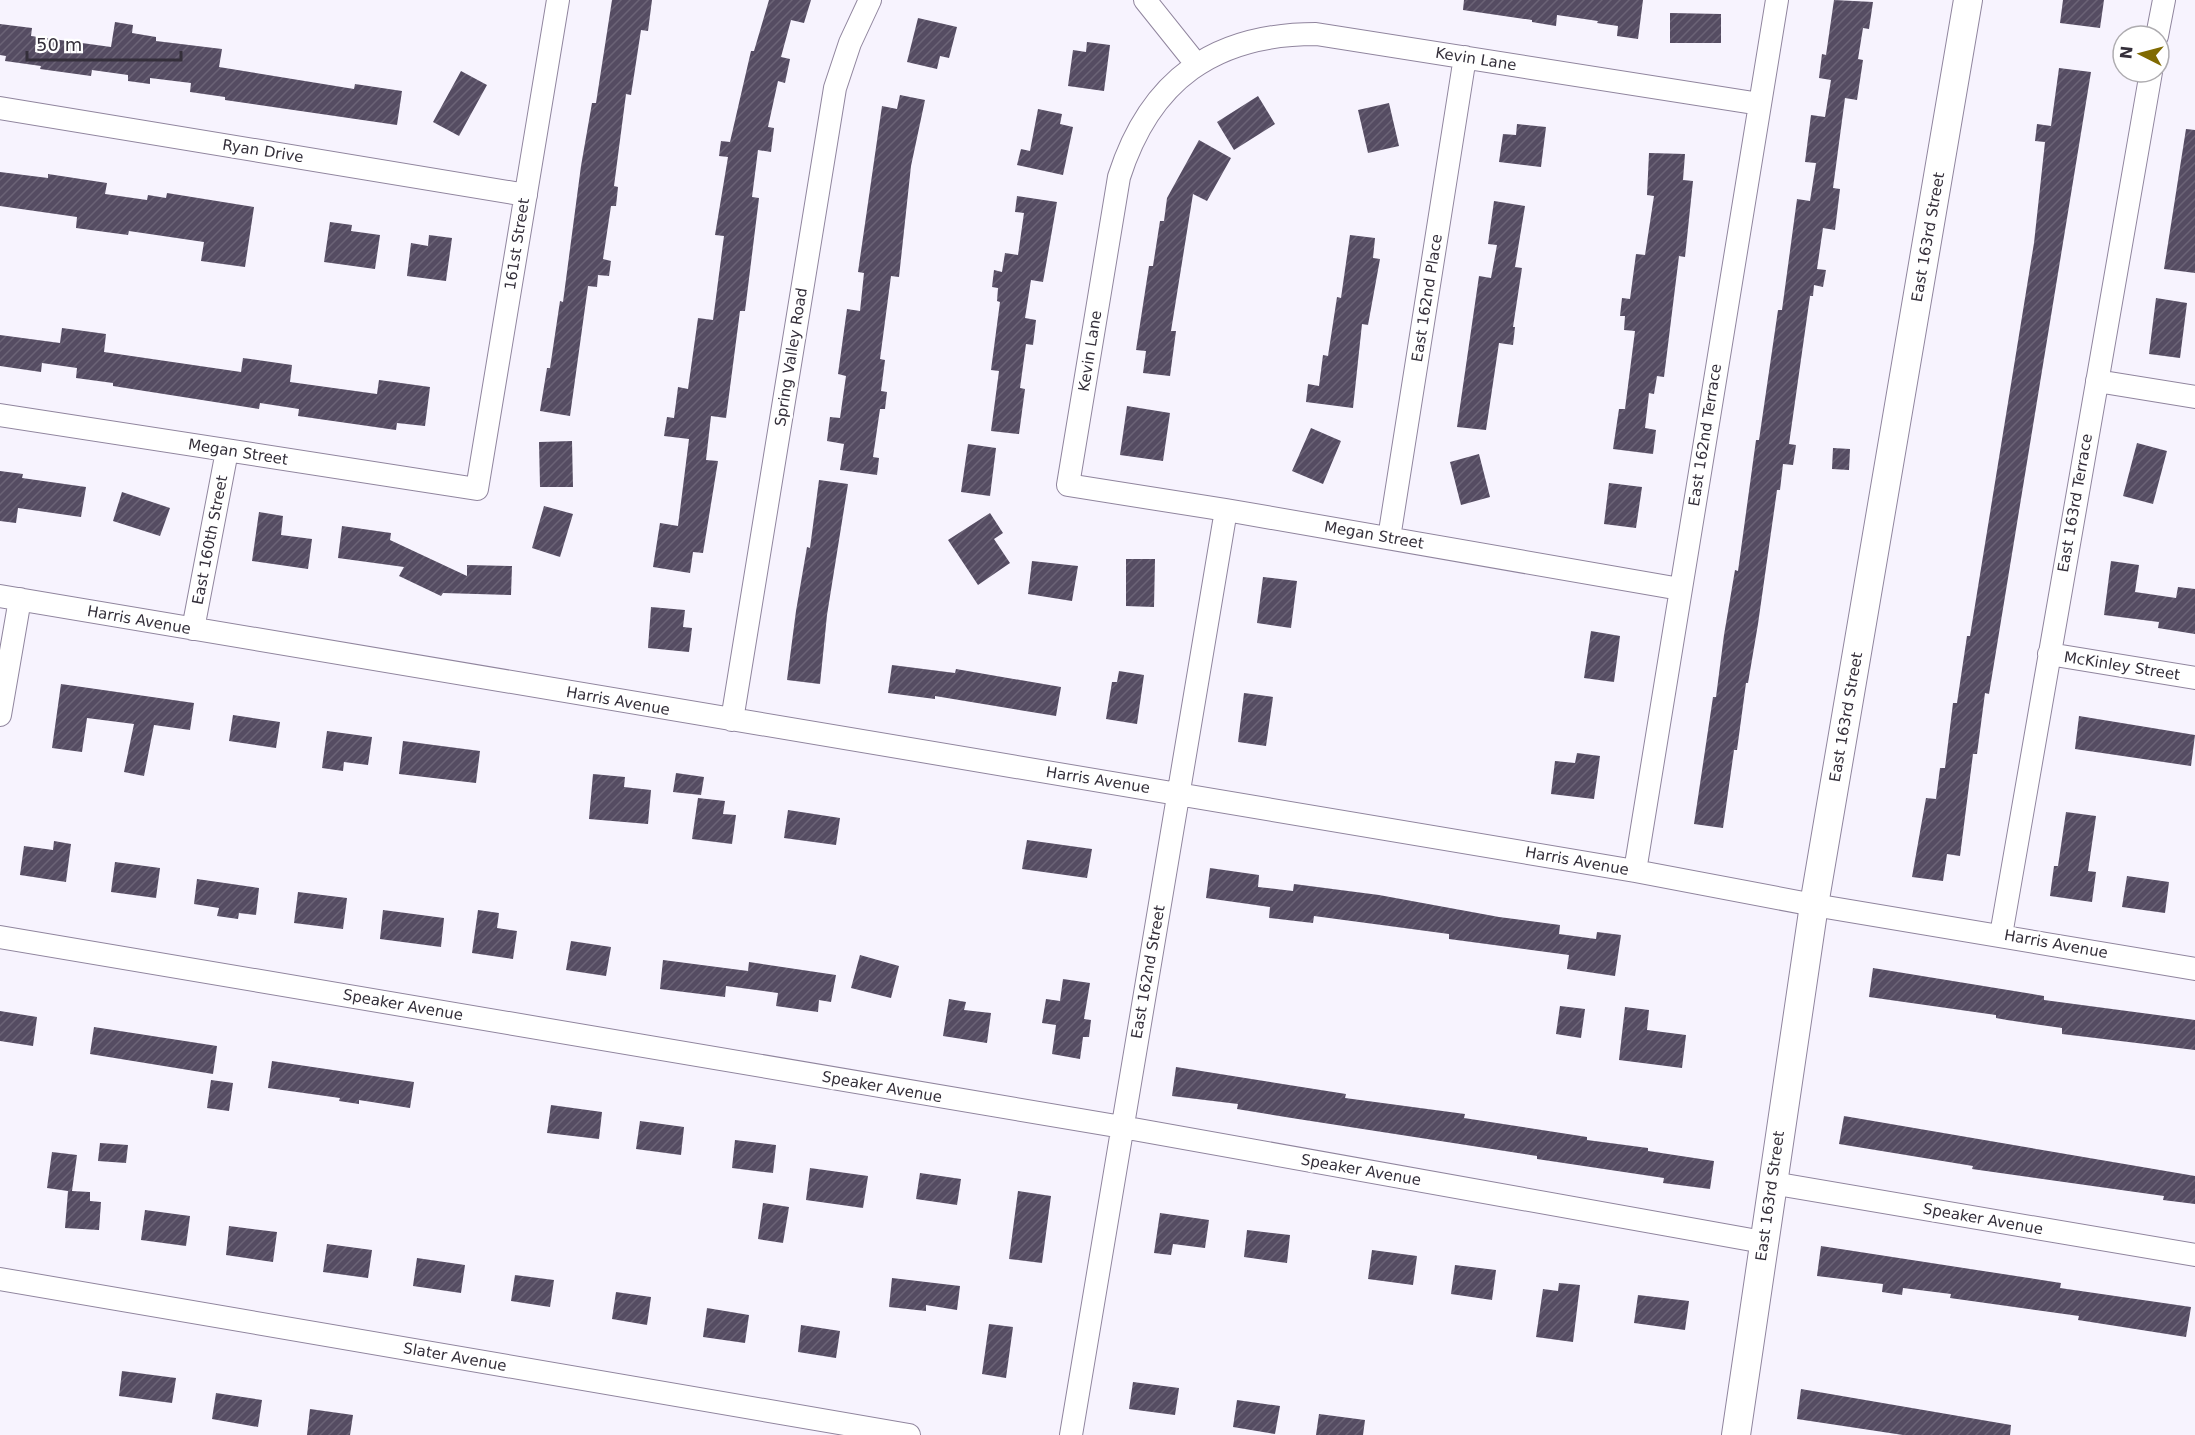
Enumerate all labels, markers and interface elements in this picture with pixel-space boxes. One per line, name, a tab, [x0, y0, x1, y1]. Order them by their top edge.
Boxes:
scale bar	[27, 24, 182, 62]
north arrow	[2111, 24, 2171, 84]
text: 50 m	[36, 34, 82, 55]
street label: Kevin Lane	[1434, 44, 1518, 74]
text: N	[2116, 45, 2137, 60]
street label: Ryan Drive	[221, 136, 305, 166]
street label: East 163rd Street	[1908, 171, 1948, 303]
street label: 161st Street	[501, 197, 533, 291]
street label: East 162nd Place	[1408, 233, 1446, 363]
street label: Spring Valley Road	[771, 286, 811, 428]
street label: Kevin Lane	[1075, 309, 1105, 393]
street label: East 162nd Terrace	[1685, 362, 1725, 508]
street label: East 163rd Terrace	[2054, 432, 2096, 574]
street label: Megan Street	[187, 435, 289, 469]
street label: East 160th Street	[189, 474, 231, 606]
street label: Megan Street	[1323, 517, 1425, 553]
street label: Harris Avenue	[86, 602, 192, 638]
street label: McKinley Street	[2063, 648, 2181, 684]
street label: East 163rd Street	[1826, 651, 1866, 783]
street label: Harris Avenue	[565, 683, 671, 719]
street label: Harris Avenue	[1045, 763, 1151, 797]
street label: Harris Avenue	[1524, 843, 1630, 879]
street label: East 162nd Street	[1127, 904, 1169, 1040]
street label: Harris Avenue	[2003, 926, 2109, 962]
street label: Speaker Avenue	[342, 986, 464, 1024]
street label: Speaker Avenue	[821, 1068, 943, 1106]
street label: East 163rd Street	[1752, 1130, 1788, 1262]
street label: Speaker Avenue	[1300, 1151, 1422, 1189]
street label: Speaker Avenue	[1922, 1200, 2044, 1238]
street label: Slater Avenue	[402, 1339, 508, 1375]

